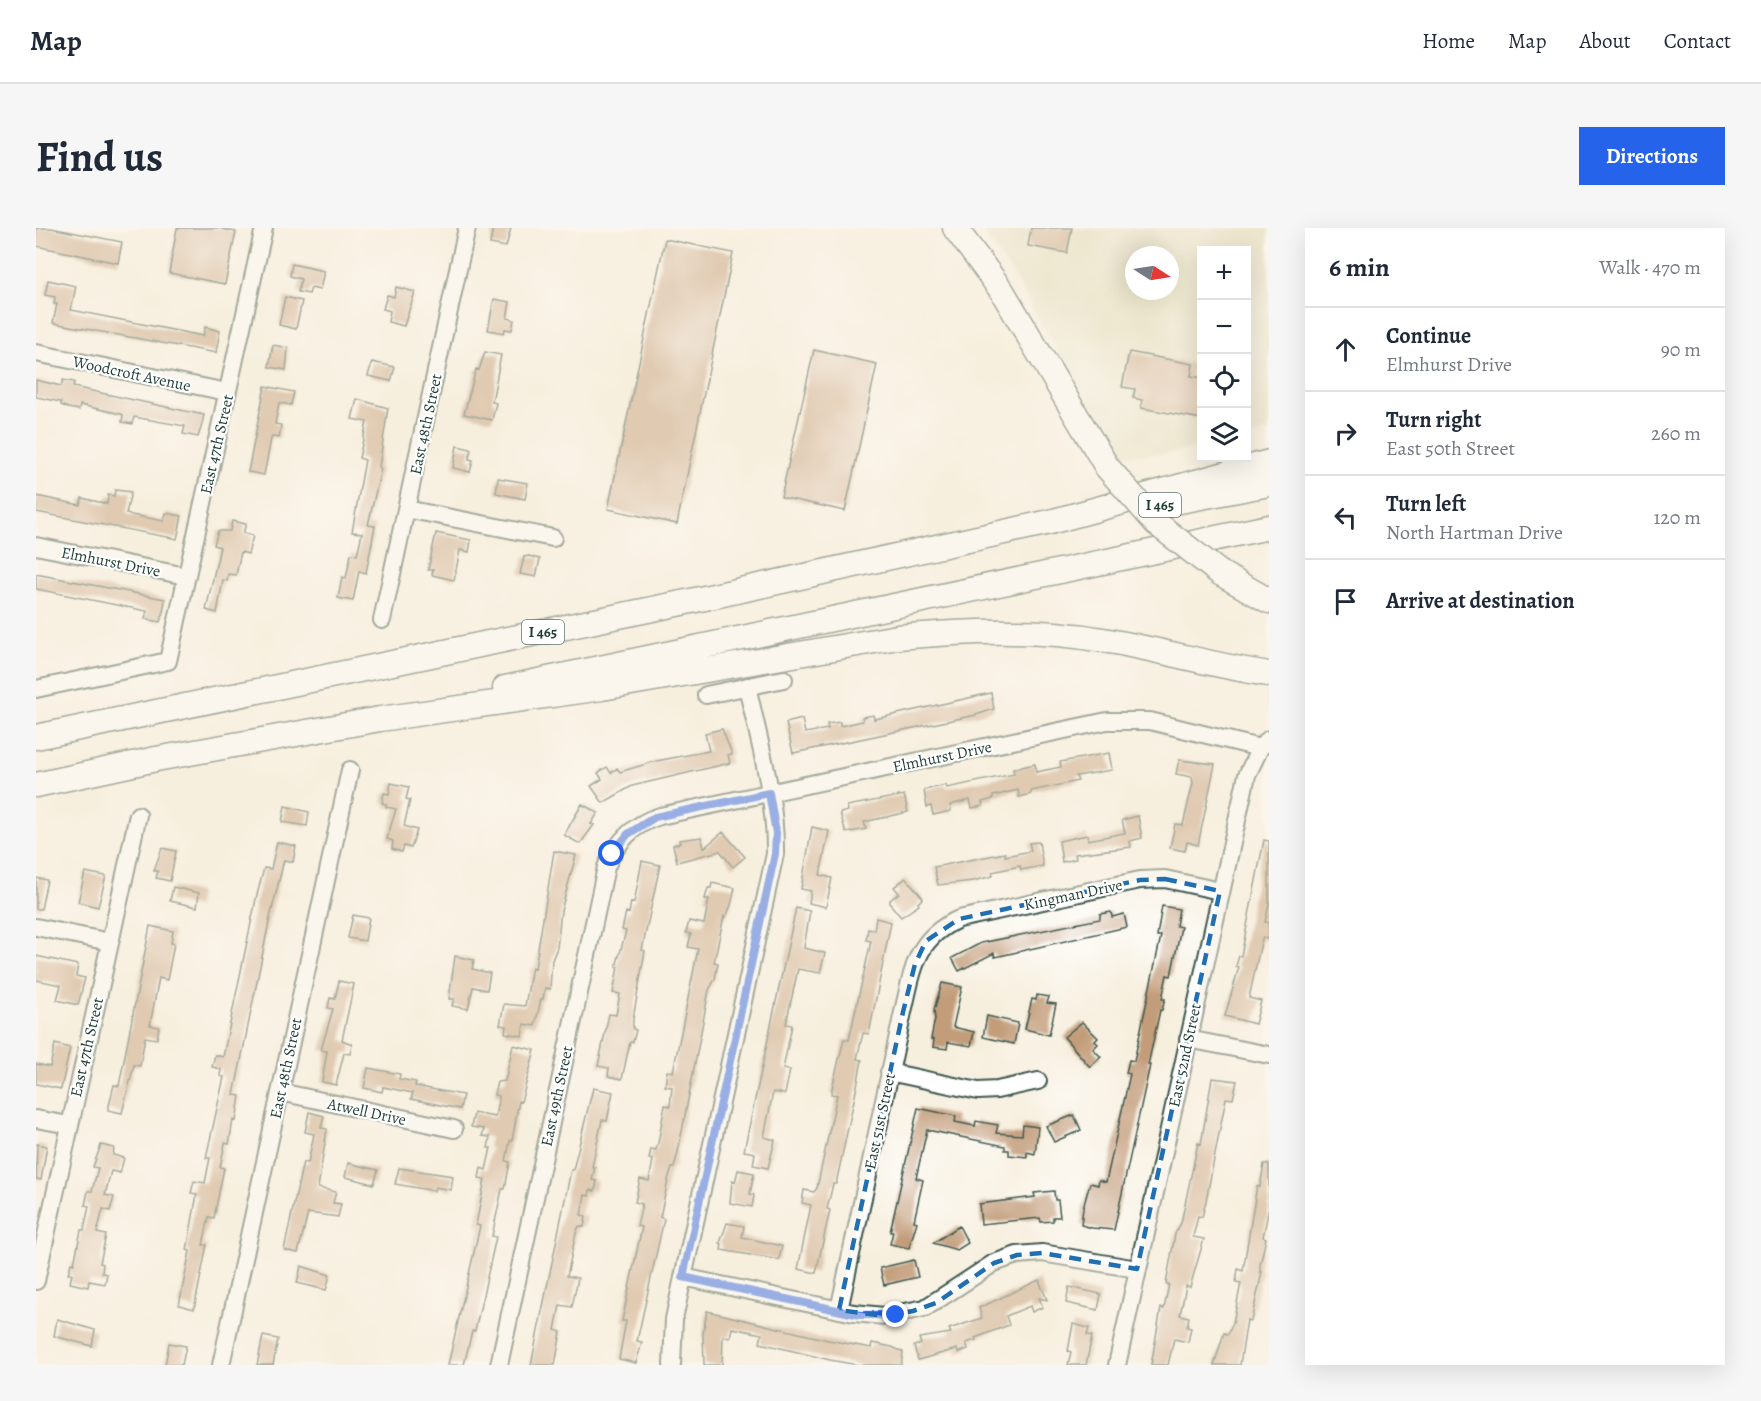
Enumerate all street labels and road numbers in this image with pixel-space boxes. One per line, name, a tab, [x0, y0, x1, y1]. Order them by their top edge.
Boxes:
street label: Woodcroft Avenue	[70, 351, 193, 397]
street label: East 48th Street	[405, 372, 447, 477]
street label: East 47th Street	[195, 392, 239, 496]
road number: I 465	[1139, 493, 1181, 517]
street label: Elmhurst Drive	[59, 542, 162, 582]
road number: I 465	[522, 620, 564, 644]
street label: Elmhurst Drive	[891, 736, 994, 778]
street label: Kingman Drive	[1022, 874, 1124, 916]
street label: East 47th Street	[65, 995, 109, 1099]
street label: East 52nd Street	[1163, 1001, 1207, 1109]
street label: East 48th Street	[265, 1016, 307, 1121]
street label: East 49th Street	[536, 1044, 578, 1149]
street label: East 51st Street	[859, 1071, 901, 1171]
street label: Atwell Drive	[325, 1093, 408, 1131]

